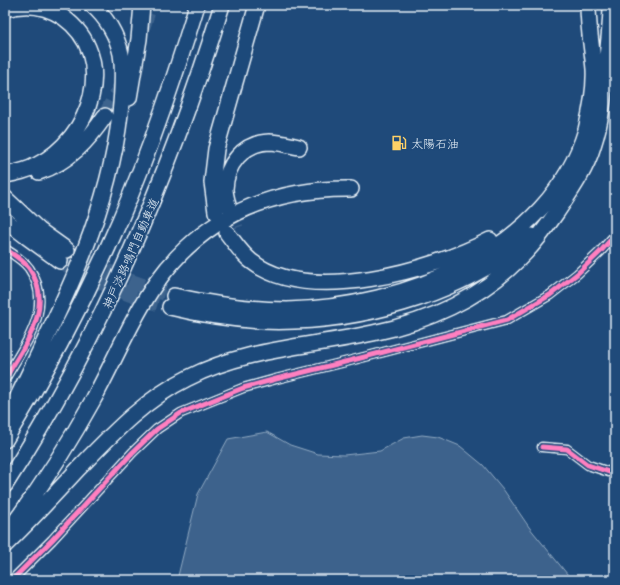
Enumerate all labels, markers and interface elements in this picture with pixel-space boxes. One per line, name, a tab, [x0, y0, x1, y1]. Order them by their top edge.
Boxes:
fuel station icon: 太陽石油	[390, 134, 408, 152]
place label: 太陽石油	[411, 134, 459, 152]
street label: 神戸淡路鳴門自動車道	[97, 195, 163, 311]

